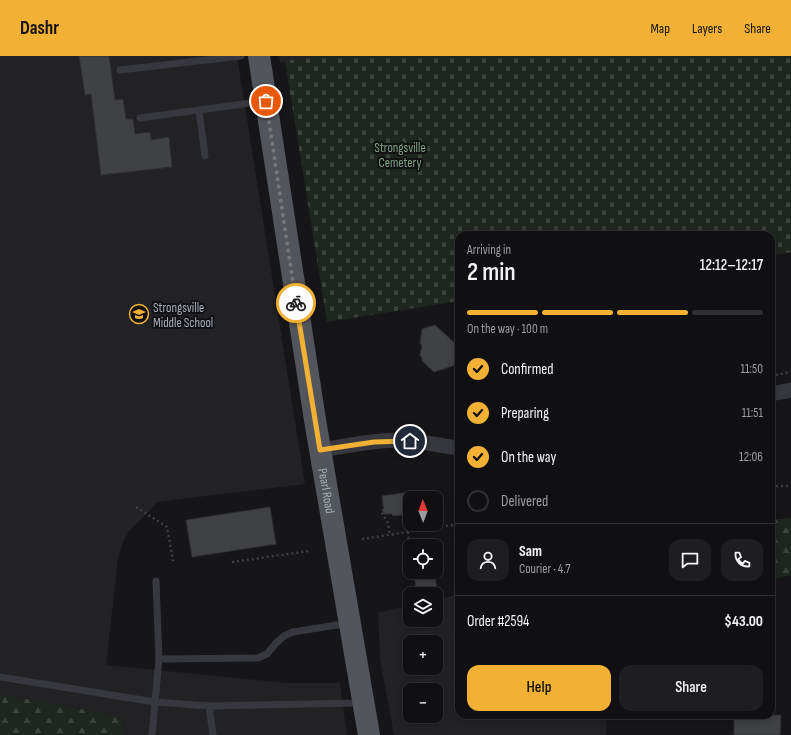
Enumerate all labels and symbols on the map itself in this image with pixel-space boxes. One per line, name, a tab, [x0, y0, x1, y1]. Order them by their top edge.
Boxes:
pin	[249, 84, 283, 118]
park label: Strongsville Cemetery	[374, 140, 426, 171]
courier	[276, 283, 316, 323]
place label: Strongsville Middle School	[153, 300, 213, 331]
school or university icon: Strongsville Middle School	[128, 303, 150, 325]
pin	[393, 424, 427, 458]
street label: Pearl Road	[314, 467, 338, 515]
north arrow	[403, 491, 443, 531]

